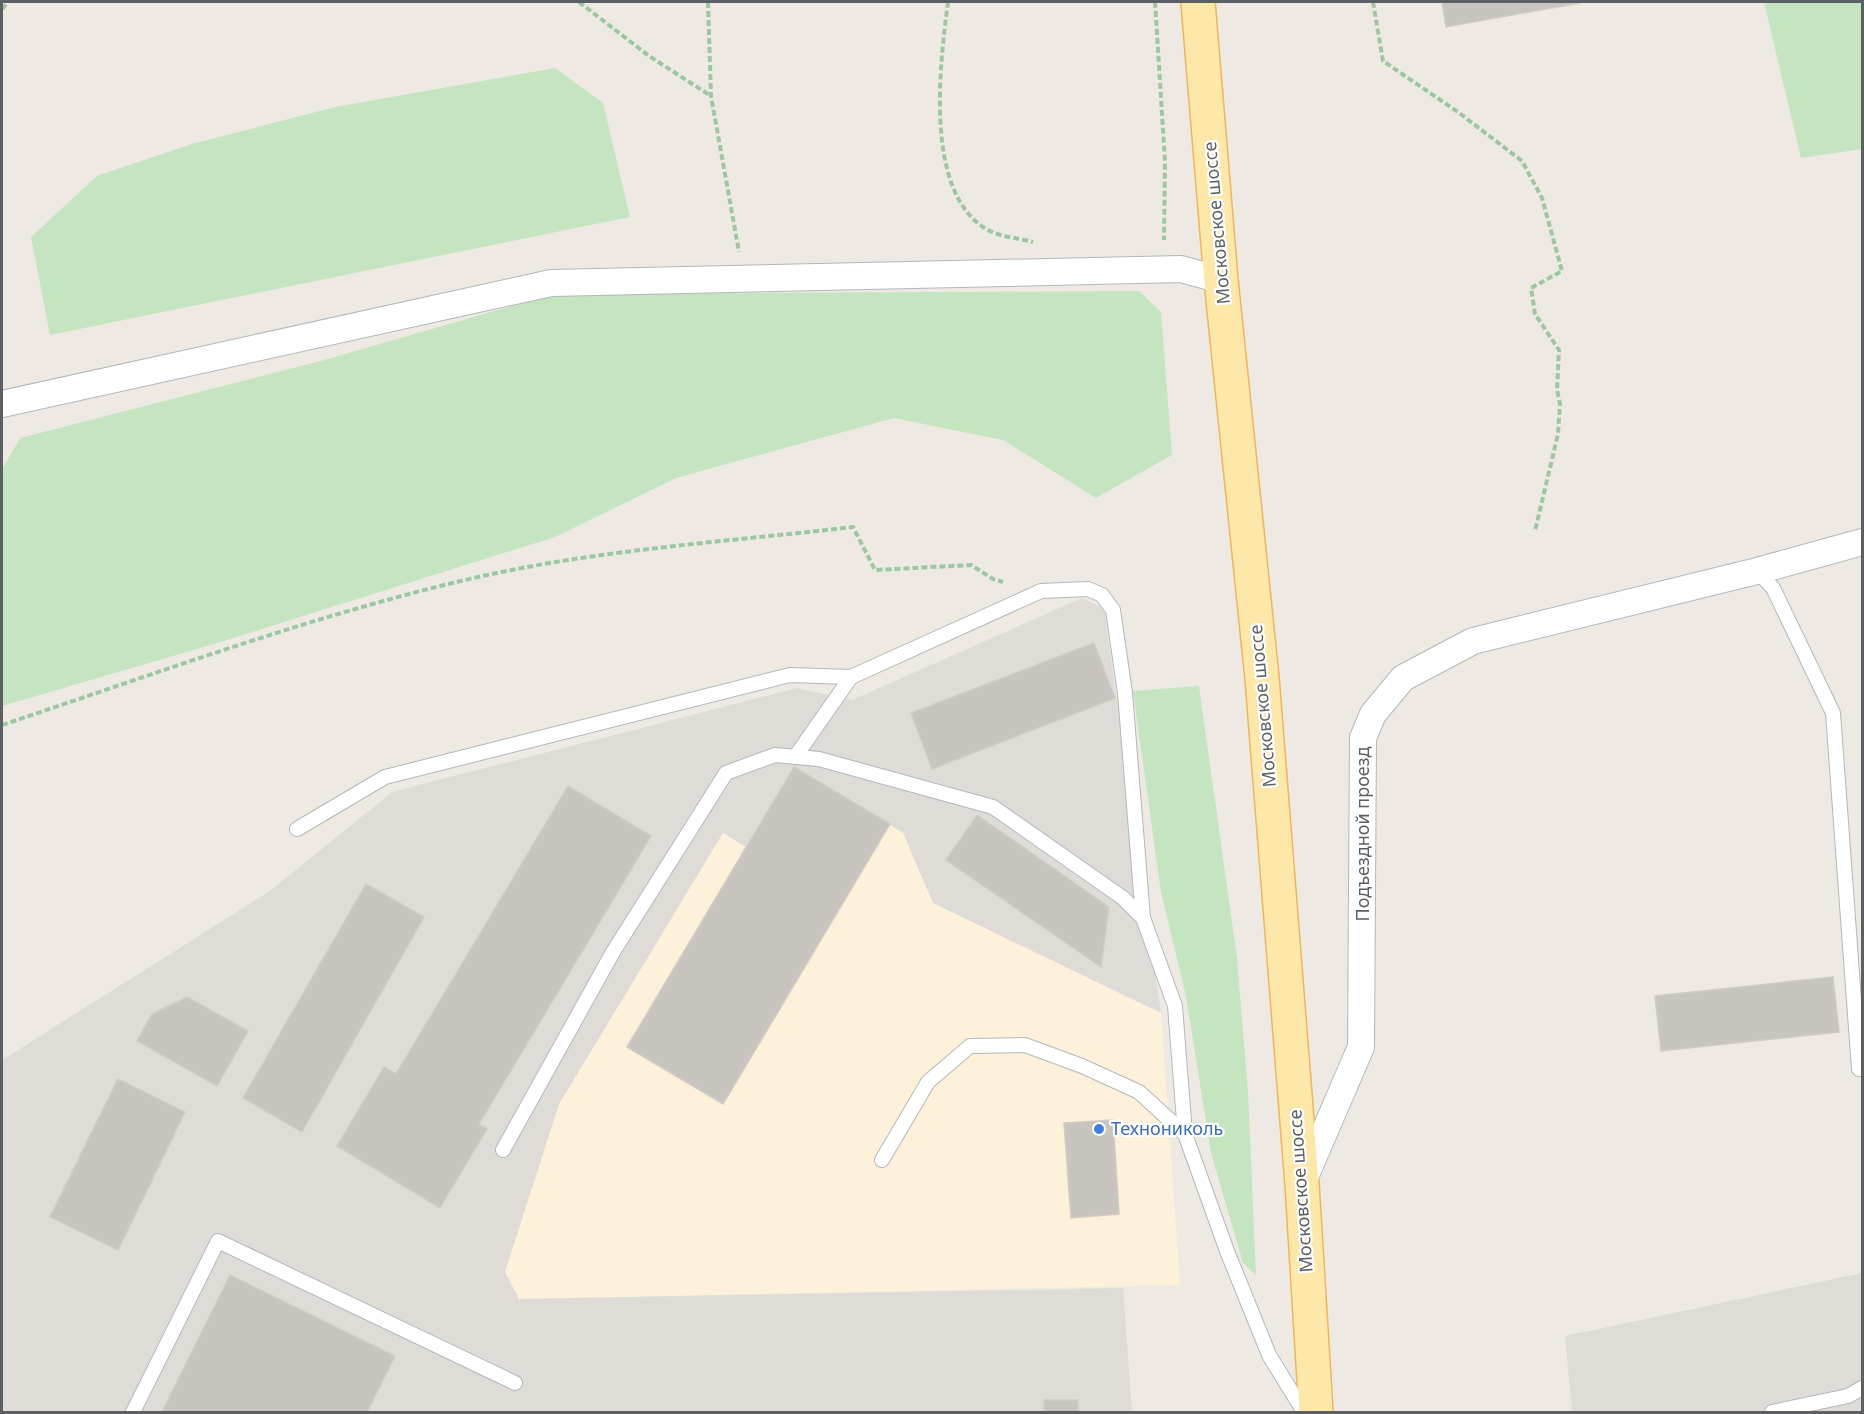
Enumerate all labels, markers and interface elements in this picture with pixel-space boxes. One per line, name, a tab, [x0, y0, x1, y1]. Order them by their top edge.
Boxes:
street label: Московское шоссе	[1197, 141, 1235, 306]
street label: Московское шоссе	[1243, 624, 1281, 789]
street label: Подъездной проезд	[1350, 746, 1374, 921]
street label: Московское шоссе	[1282, 1109, 1318, 1273]
place label: Технониколь	[1111, 1116, 1223, 1140]
marker: Технониколь	[1092, 1122, 1106, 1136]

